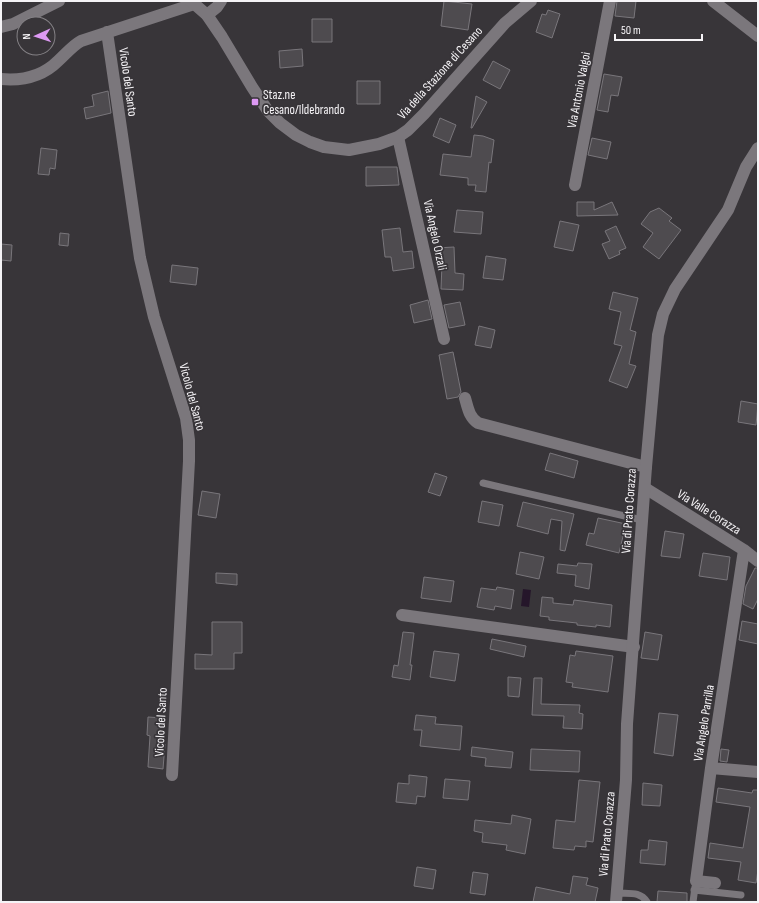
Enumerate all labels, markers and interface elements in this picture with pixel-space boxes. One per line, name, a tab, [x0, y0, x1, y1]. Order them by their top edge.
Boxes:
north arrow	[16, 16, 56, 56]
scale bar	[615, 16, 702, 42]
street label: Via della Stazione di Cesano	[394, 23, 486, 123]
text: 50 m	[621, 23, 641, 38]
text: N	[20, 33, 33, 40]
street label: Vicolo del Santo	[115, 47, 141, 117]
street label: Via Antonio Valgoi	[564, 51, 594, 129]
place label: Staz.ne Cesano/Ildebrando	[263, 87, 345, 118]
marker: Staz.ne Cesano/Ildebrando	[250, 97, 260, 107]
street label: Via Angelo Orzali	[420, 198, 450, 272]
street label: Vicolo del Santo	[175, 361, 209, 433]
street label: Via di Prato Corazza	[618, 468, 640, 554]
street label: Via Valle Corazza	[674, 486, 744, 538]
street label: Via Angelo Parrilla	[690, 684, 718, 762]
street label: Vicolo del Santo	[151, 687, 171, 757]
street label: Via di Prato Corazza	[595, 791, 619, 877]

